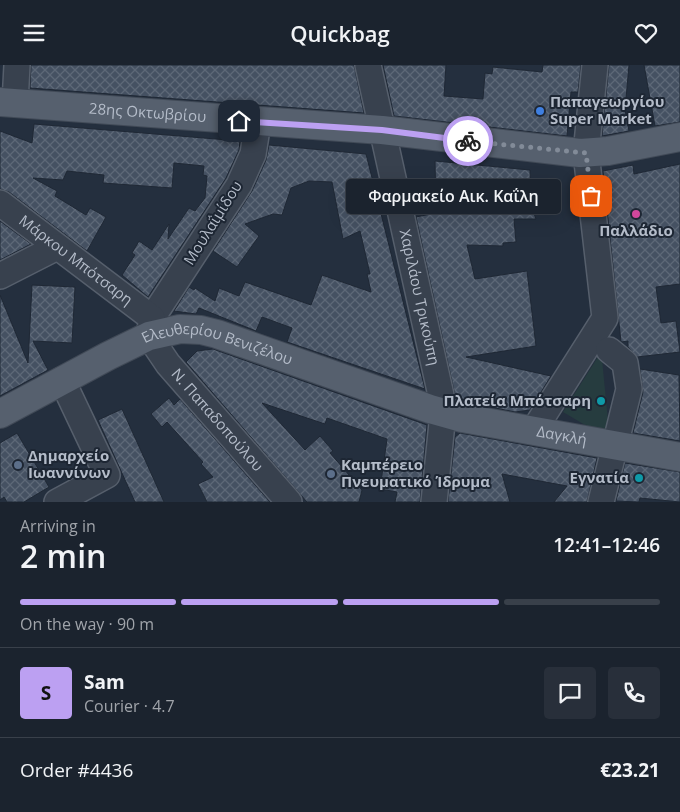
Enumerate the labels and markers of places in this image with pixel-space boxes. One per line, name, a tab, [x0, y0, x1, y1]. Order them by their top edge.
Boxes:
place label: Παπαγεωργίου Super Market	[550, 91, 664, 128]
pin	[218, 100, 260, 142]
marker: Παπαγεωργίου Super Market	[534, 105, 546, 117]
pin	[570, 175, 612, 217]
callout: Φαρμακείο Αικ. Καΐλη	[346, 179, 561, 213]
marker: Παλλάδιο	[630, 208, 642, 220]
place label: Παλλάδιο	[599, 220, 673, 240]
place label: Πλατεία Μπότσαρη	[444, 390, 591, 410]
marker: Πλατεία Μπότσαρη	[595, 395, 607, 407]
place label: Δημαρχείο Ιωαννίνων	[28, 445, 110, 482]
place label: Καμπέρειο Πνευματικό Ίδρυμα	[341, 454, 490, 491]
marker: Δημαρχείο Ιωαννίνων	[12, 459, 24, 471]
place label: Εγνατία	[570, 467, 629, 487]
marker: Καμπέρειο Πνευματικό Ίδρυμα	[325, 468, 337, 480]
marker: Εγνατία	[633, 472, 645, 484]

